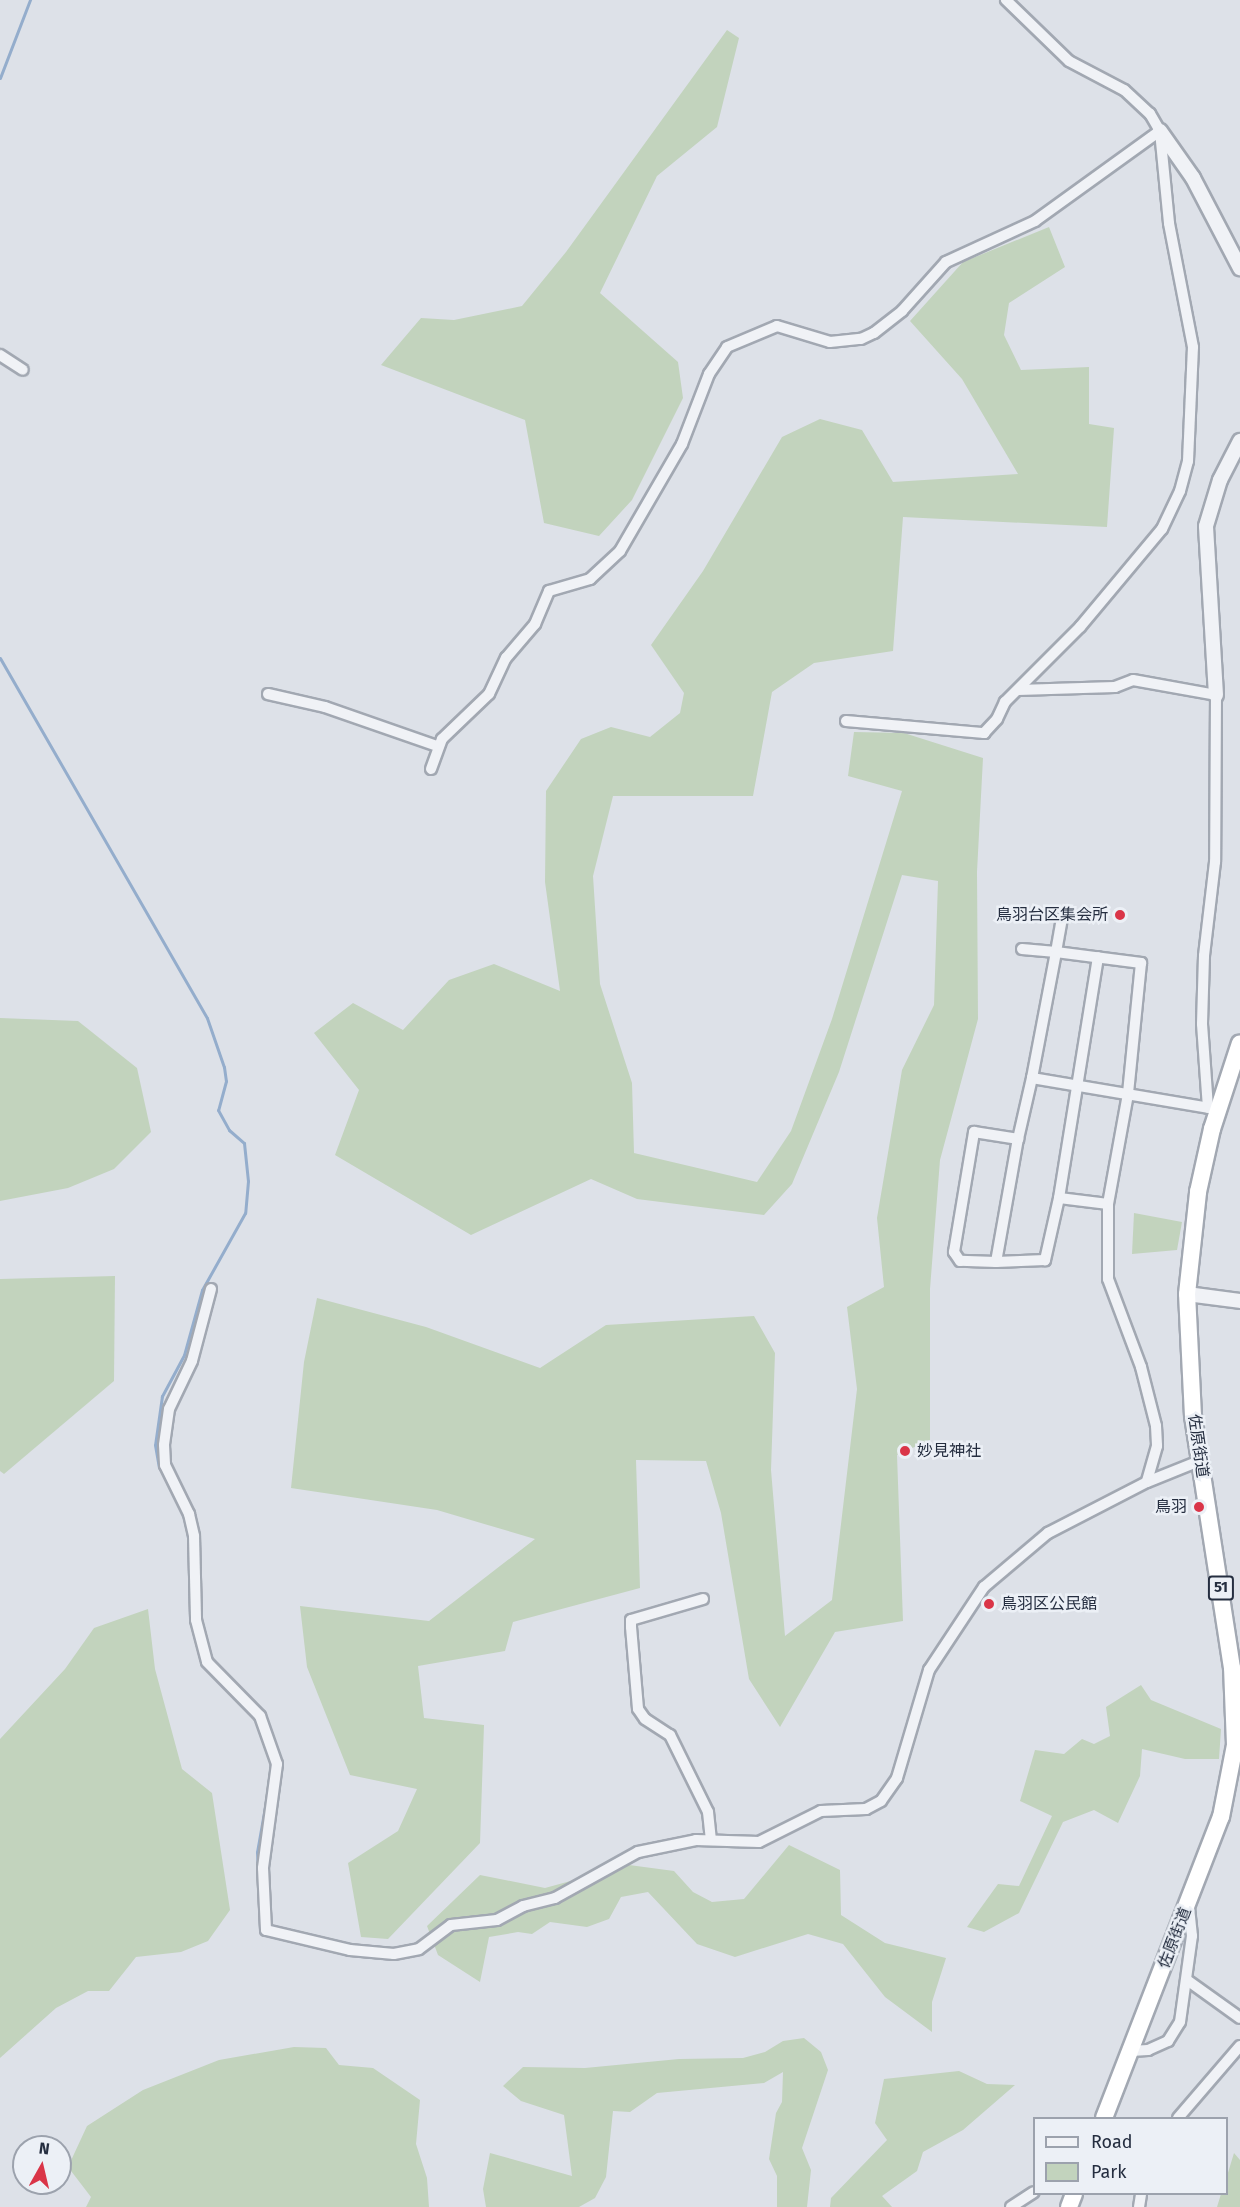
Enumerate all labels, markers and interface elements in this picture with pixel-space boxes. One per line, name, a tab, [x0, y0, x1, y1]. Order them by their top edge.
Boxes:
place label: 鳥羽台区集会所	[996, 905, 1108, 925]
marker: 鳥羽台区集会所	[1113, 908, 1127, 922]
street label: 佐原街道	[1184, 1413, 1212, 1479]
place label: 妙見神社	[917, 1441, 981, 1461]
marker: 妙見神社	[898, 1444, 912, 1458]
place label: 鳥羽	[1155, 1497, 1187, 1517]
marker: 鳥羽	[1192, 1500, 1206, 1514]
road number: 51	[1208, 1576, 1234, 1600]
place label: 鳥羽区公民館	[1001, 1594, 1097, 1614]
marker: 鳥羽区公民館	[982, 1597, 996, 1611]
street label: 佐原街道	[1155, 1905, 1195, 1971]
legend	[1033, 2117, 1228, 2195]
text: Road	[1091, 2131, 1133, 2153]
north arrow	[12, 2135, 72, 2195]
text: N	[38, 2139, 51, 2159]
text: Park	[1091, 2161, 1126, 2183]

